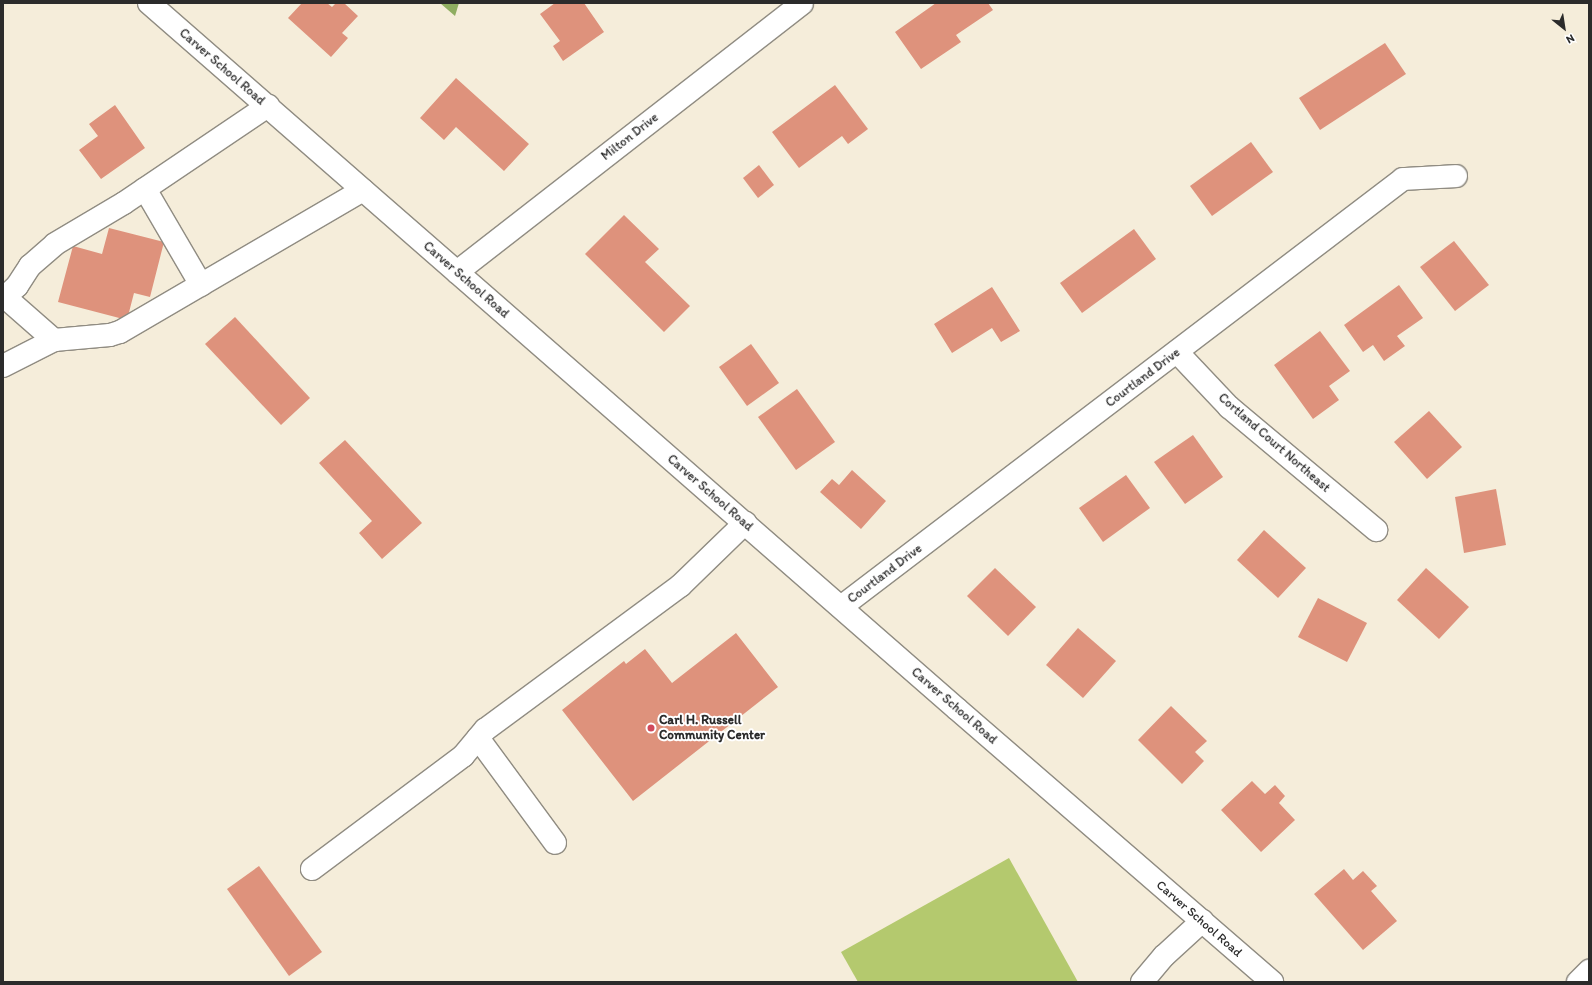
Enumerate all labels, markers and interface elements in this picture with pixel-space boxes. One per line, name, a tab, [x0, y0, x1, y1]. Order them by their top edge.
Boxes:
north arrow	[1544, 8, 1584, 48]
street label: Carver School Road	[176, 26, 268, 108]
text: N	[1564, 31, 1577, 46]
street label: Milton Drive	[598, 110, 662, 164]
street label: Carver School Road	[420, 239, 512, 321]
street label: Courtland Drive	[1103, 345, 1183, 411]
street label: Cortland Court Northeast	[1215, 390, 1333, 496]
street label: Carver School Road	[664, 452, 756, 534]
street label: Courtland Drive	[845, 541, 925, 607]
street label: Carver School Road	[908, 665, 1000, 747]
place label: Carl H. Russell Community Center	[659, 713, 765, 744]
marker: Carl H. Russell Community Center	[646, 723, 656, 733]
street label: Carver School Road	[1153, 878, 1245, 960]

